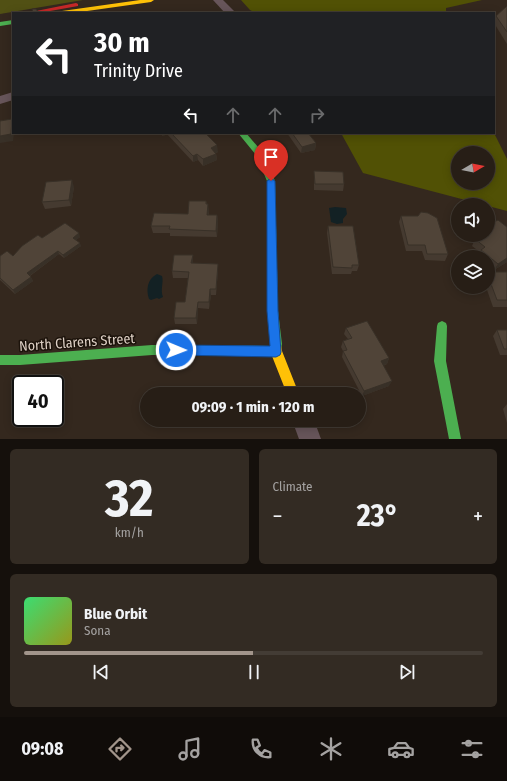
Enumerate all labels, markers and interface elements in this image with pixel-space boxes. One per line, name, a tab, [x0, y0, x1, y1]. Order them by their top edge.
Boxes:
text: 30 m	[94, 26, 150, 59]
icon: left	[28, 28, 80, 80]
text: Trinity Drive	[94, 60, 183, 82]
icon: left	[180, 104, 202, 126]
icon: ahead	[222, 104, 244, 126]
icon: ahead	[264, 104, 286, 126]
icon: right	[306, 104, 328, 126]
pin	[254, 140, 288, 181]
icon: arrive	[260, 146, 282, 168]
north arrow	[451, 146, 495, 190]
map controls	[451, 146, 495, 294]
button: sound	[451, 198, 495, 242]
button: layers	[451, 250, 495, 294]
position arrow	[155, 329, 197, 371]
street label: North Clarens Street	[19, 330, 136, 355]
speed limit sign: 40	[12, 375, 64, 427]
text: 09:09 · 1 min · 120 m	[191, 398, 315, 416]
text: 32	[105, 467, 153, 530]
text: Climate	[273, 479, 313, 494]
text: 23°	[357, 498, 399, 534]
text: −	[273, 503, 282, 530]
text: +	[473, 503, 483, 530]
text: km/h	[115, 525, 144, 540]
text: Blue Orbit	[84, 605, 147, 623]
text: Sona	[84, 623, 111, 638]
icon: previous	[90, 661, 112, 683]
icon: pause	[243, 661, 265, 683]
icon: next	[396, 661, 418, 683]
icon: directions	[106, 735, 134, 763]
icon: music	[176, 735, 204, 763]
icon: phone	[247, 735, 275, 763]
icon: climate	[317, 735, 345, 763]
icon: car	[387, 735, 415, 763]
icon: filters	[458, 735, 486, 763]
text: 09:08	[21, 738, 64, 760]

